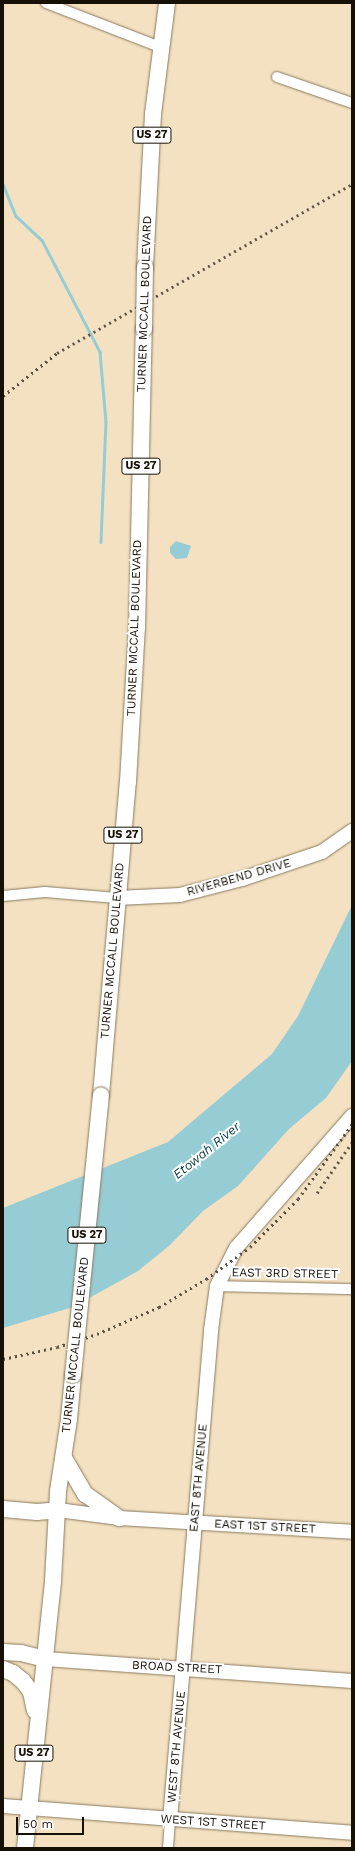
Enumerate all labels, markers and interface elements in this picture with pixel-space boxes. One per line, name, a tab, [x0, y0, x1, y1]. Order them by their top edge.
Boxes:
road number: US 27	[132, 126, 172, 144]
street label: TURNER MCCALL BOULEVARD	[135, 215, 155, 393]
road number: US 27	[121, 457, 161, 475]
street label: TURNER MCCALL BOULEVARD	[125, 539, 145, 717]
road number: US 27	[103, 826, 143, 844]
street label: RIVERBEND DRIVE	[185, 856, 293, 900]
street label: TURNER MCCALL BOULEVARD	[98, 862, 128, 1040]
water label: Etowah River	[170, 1119, 244, 1183]
road number: US 27	[67, 1226, 107, 1244]
street label: TURNER MCCALL BOULEVARD	[60, 1256, 92, 1434]
street label: EAST 3RD STREET	[231, 1266, 339, 1282]
street label: EAST 8TH AVENUE	[187, 1423, 211, 1533]
street label: EAST 1ST STREET	[213, 1517, 317, 1537]
street label: BROAD STREET	[132, 1658, 222, 1678]
street label: WEST 8TH AVENUE	[165, 1690, 189, 1804]
road number: US 27	[14, 1744, 54, 1762]
scale bar	[18, 1809, 86, 1835]
street label: WEST 1ST STREET	[159, 1812, 267, 1834]
text: 50 m	[23, 1817, 53, 1831]

